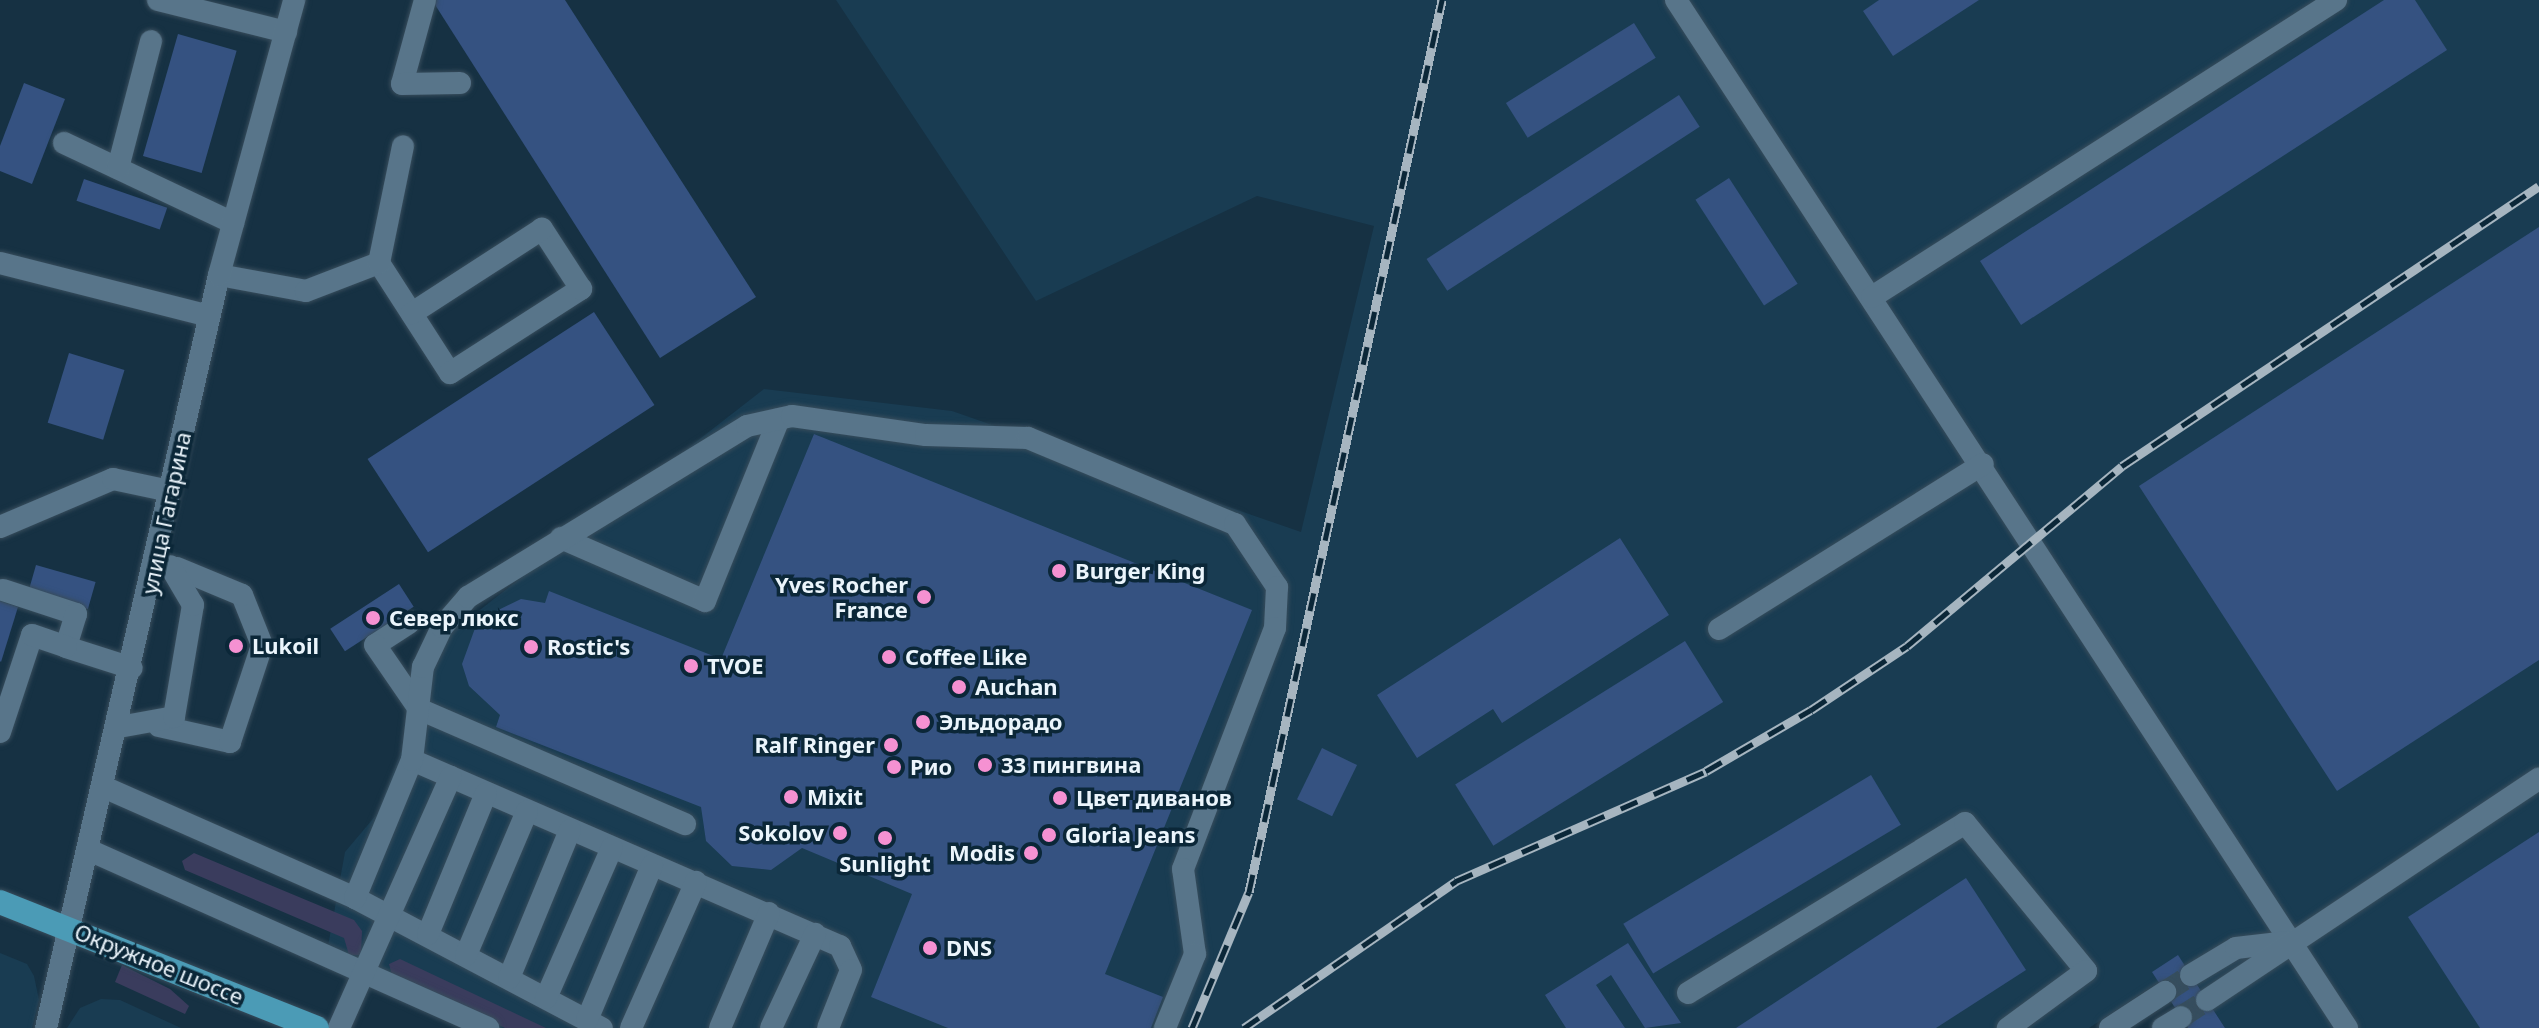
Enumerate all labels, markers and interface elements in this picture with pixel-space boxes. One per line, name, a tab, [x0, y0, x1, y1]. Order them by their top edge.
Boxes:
street label: улица Гагарина	[136, 429, 196, 597]
place label: Burger King	[1075, 558, 1206, 584]
marker: Burger King	[1050, 562, 1068, 580]
place label: Yves Rocher France	[775, 571, 908, 622]
marker: Yves Rocher France	[915, 588, 933, 606]
place label: Север люкс	[389, 605, 519, 631]
marker: Север люкс	[364, 609, 382, 627]
place label: Lukoil	[252, 633, 319, 659]
place label: Rostic's	[547, 634, 630, 660]
marker: Lukoil	[227, 637, 245, 655]
marker: Rostic's	[522, 638, 540, 656]
place label: Coffee Like	[905, 644, 1027, 670]
marker: Coffee Like	[880, 648, 898, 666]
place label: TVOE	[707, 653, 763, 679]
marker: TVOE	[682, 657, 700, 675]
place label: Auchan	[975, 674, 1058, 700]
marker: Auchan	[950, 678, 968, 696]
place label: Эльдорадо	[939, 709, 1062, 735]
marker: Эльдорадо	[914, 713, 932, 731]
place label: Ralf Ringer	[754, 732, 875, 758]
marker: Ralf Ringer	[882, 736, 900, 754]
place label: 33 пингвина	[1001, 752, 1141, 778]
place label: Рио	[910, 754, 952, 780]
marker: 33 пингвина	[976, 756, 994, 774]
marker: Рио	[885, 758, 903, 776]
place label: Mixit	[807, 784, 863, 810]
place label: Цвет диванов	[1076, 785, 1232, 811]
marker: Mixit	[782, 788, 800, 806]
marker: Цвет диванов	[1051, 789, 1069, 807]
place label: Sokolov	[738, 820, 824, 846]
place label: Gloria Jeans	[1065, 822, 1195, 848]
marker: Sokolov	[831, 824, 849, 842]
marker: Gloria Jeans	[1040, 826, 1058, 844]
marker: Sunlight	[876, 829, 894, 847]
place label: Modis	[949, 840, 1015, 866]
marker: Modis	[1022, 844, 1040, 862]
place label: Sunlight	[839, 851, 931, 877]
street label: Окружное шоссе	[71, 918, 247, 1010]
place label: DNS	[946, 935, 992, 961]
marker: DNS	[921, 939, 939, 957]

